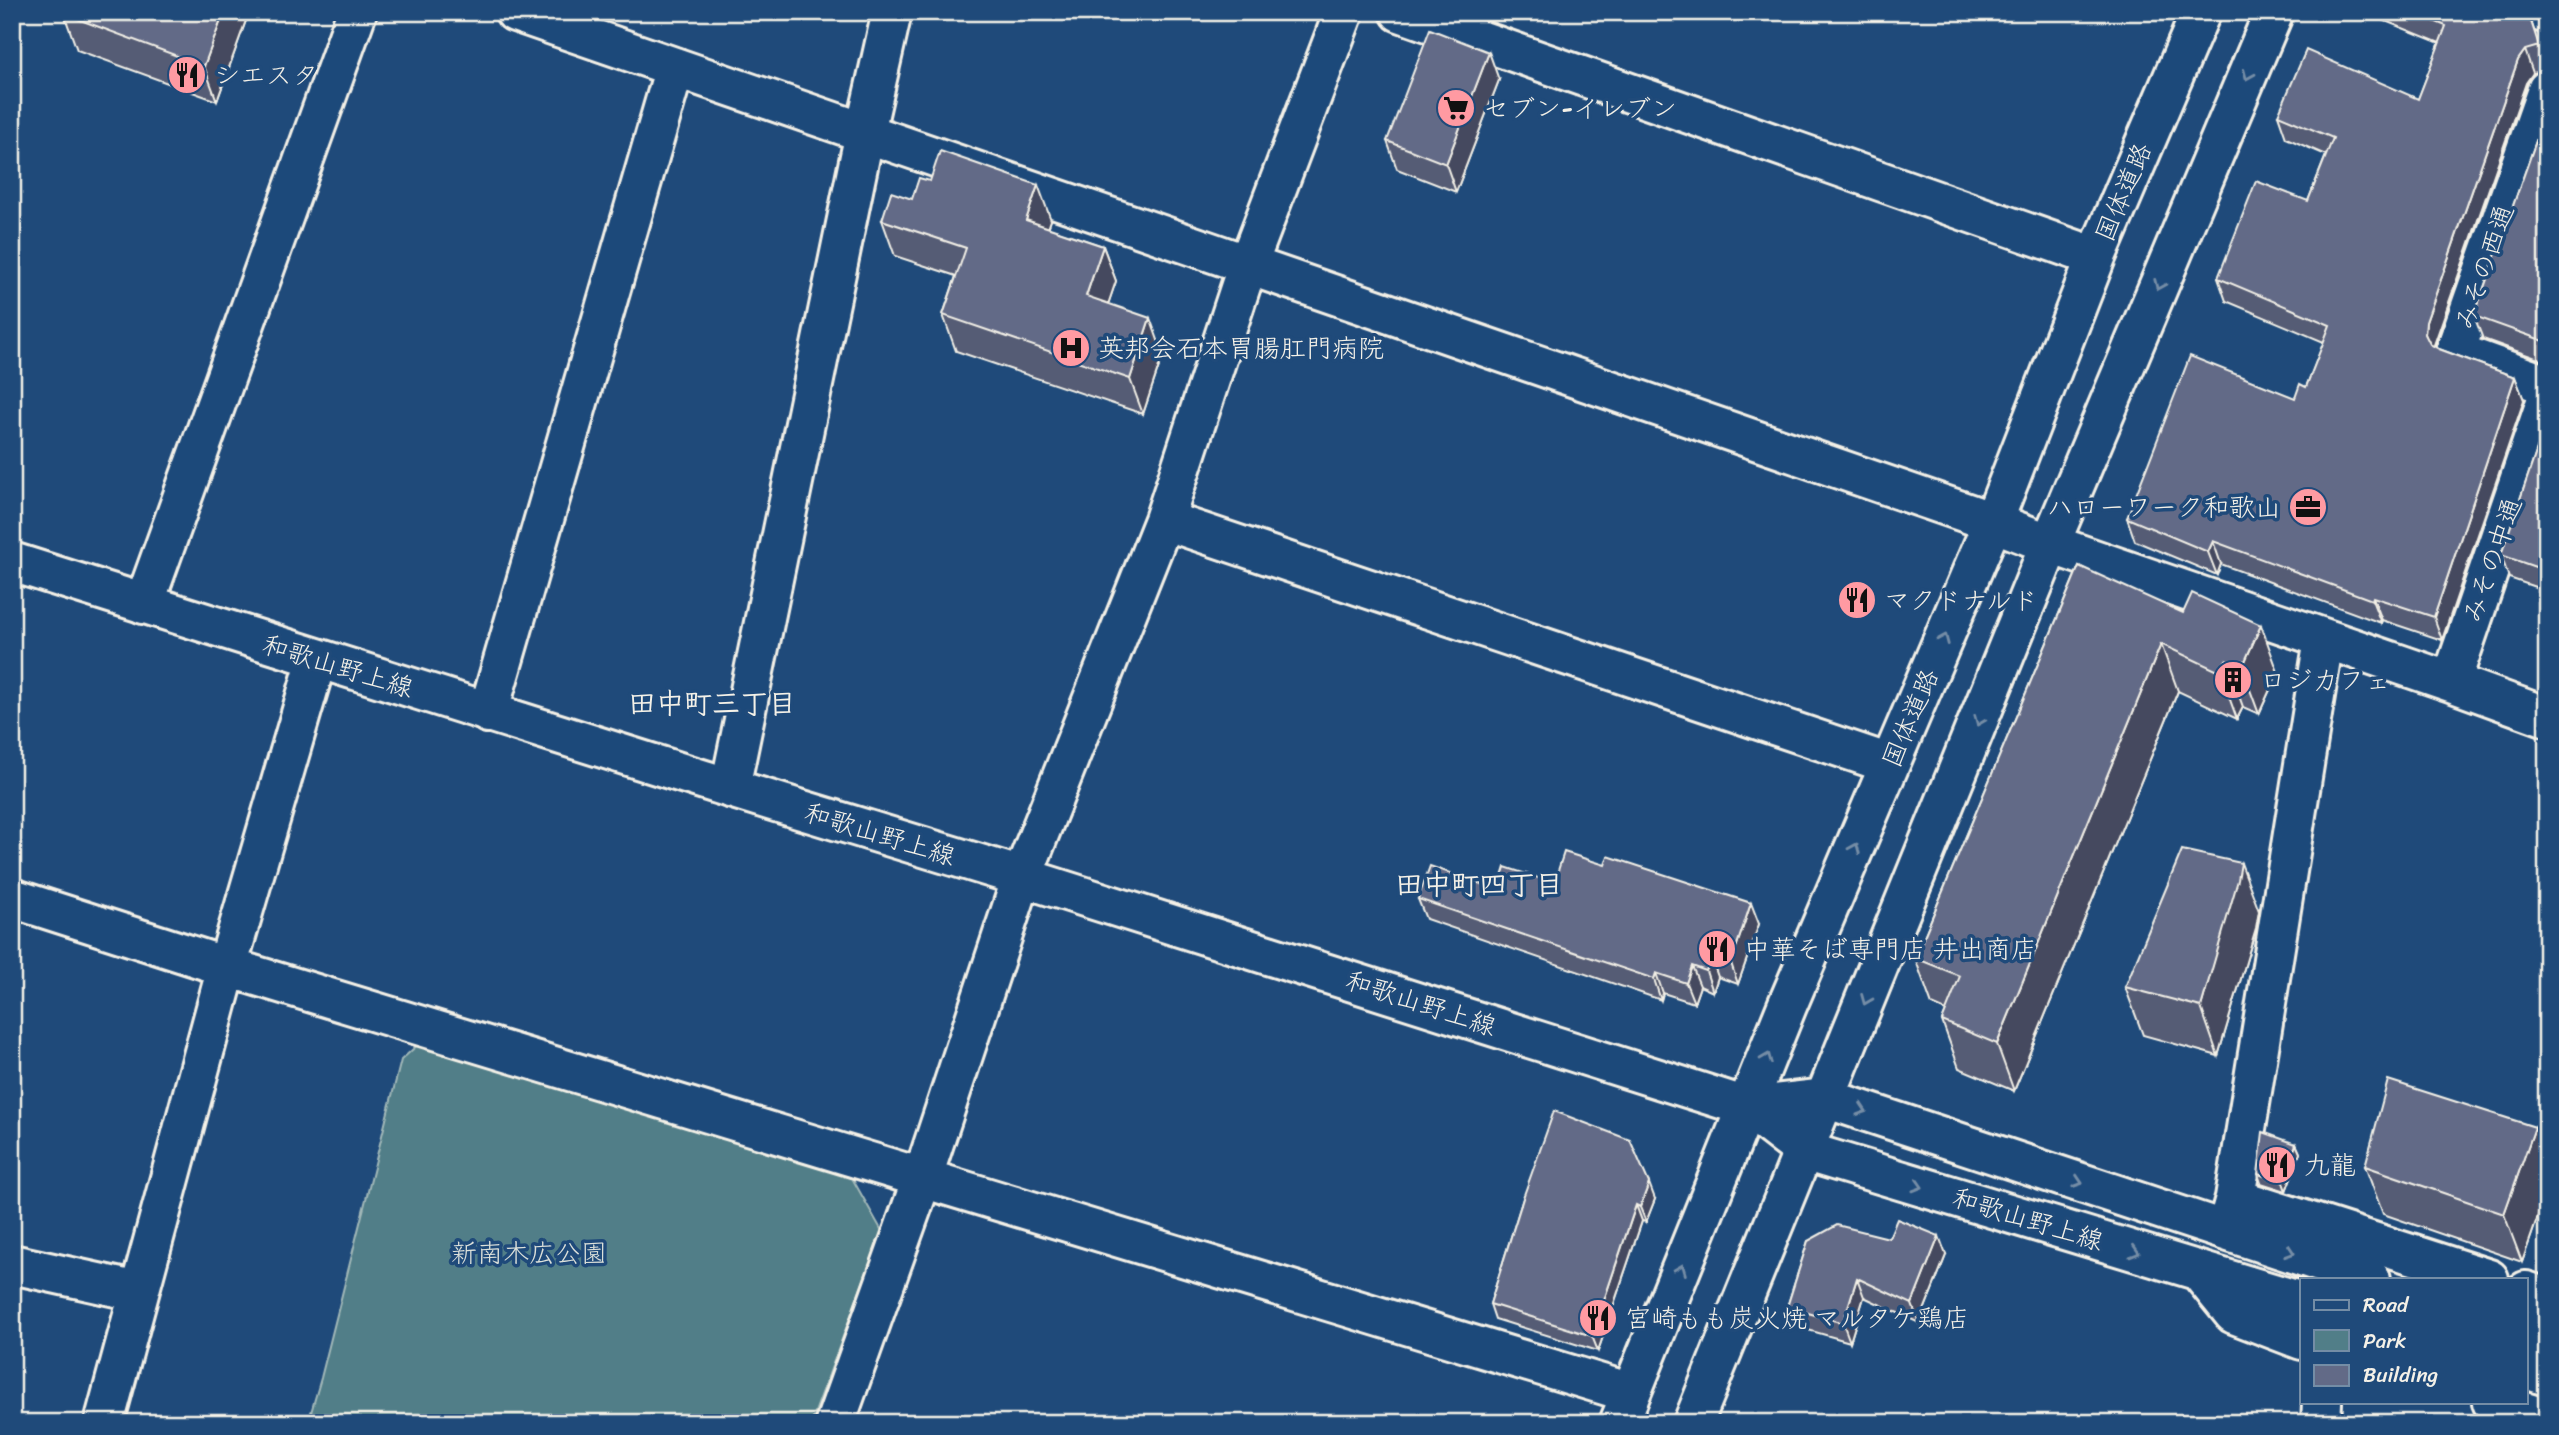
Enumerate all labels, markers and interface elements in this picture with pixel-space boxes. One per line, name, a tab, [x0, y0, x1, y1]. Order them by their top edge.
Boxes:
place label: シエスタ	[214, 52, 319, 98]
restaurant icon: シエスタ	[166, 54, 208, 96]
one-way arrow	[2242, 68, 2256, 80]
place label: セブン-イレブン	[1483, 85, 1677, 131]
supermarket icon: セブン-イレブン	[1435, 87, 1477, 129]
street label: 国体道路	[2082, 135, 2164, 249]
street label: みその西通	[2441, 198, 2527, 336]
one-way arrow	[2154, 278, 2168, 290]
place label: 英邦会石本胃腸肛門病院	[1098, 325, 1384, 371]
hospital icon: 英邦会石本胃腸肛門病院	[1050, 327, 1092, 369]
place label: ハローワーク和歌山	[2047, 484, 2281, 530]
office icon: ハローワーク和歌山	[2287, 486, 2329, 528]
street label: みその中通	[2449, 491, 2535, 629]
place label: マクドナルド	[1884, 577, 2038, 623]
restaurant icon: マクドナルド	[1836, 579, 1878, 621]
street label: 和歌山野上線	[257, 621, 419, 711]
one-way arrow	[1935, 633, 1949, 645]
place label: ロジカフェ	[2260, 657, 2391, 703]
building icon: ロジカフェ	[2212, 659, 2254, 701]
street label: 国体道路	[1869, 661, 1951, 775]
district label: 田中町三丁目	[628, 679, 796, 728]
one-way arrow	[1973, 715, 1987, 727]
street label: 和歌山野上線	[799, 789, 961, 879]
one-way arrow	[1846, 843, 1860, 855]
district label: 田中町四丁目	[1395, 860, 1563, 909]
place label: 中華そば専門店 井出商店	[1744, 926, 2037, 972]
restaurant icon: 中華そば専門店 井出商店	[1696, 928, 1738, 970]
street label: 和歌山野上線	[1340, 957, 1502, 1049]
one-way arrow	[1860, 994, 1874, 1006]
one-way arrow	[1758, 1052, 1772, 1064]
one-way arrow	[1856, 1102, 1868, 1117]
place label: 九龍	[2304, 1142, 2356, 1188]
restaurant icon: 九龍	[2256, 1144, 2298, 1186]
street label: 和歌山野上線	[1947, 1174, 2109, 1264]
one-way arrow	[2071, 1174, 2084, 1188]
one-way arrow	[1911, 1177, 1923, 1192]
park label: 新南木広公園	[451, 1230, 607, 1276]
one-way arrow	[2128, 1244, 2141, 1258]
one-way arrow	[2284, 1244, 2296, 1259]
one-way arrow	[1673, 1263, 1687, 1275]
legend	[2300, 1278, 2528, 1404]
text: Road	[2363, 1286, 2410, 1324]
place label: 宮崎もも炭火焼 マルタケ鶏店	[1625, 1295, 1969, 1341]
restaurant icon: 宮崎もも炭火焼 マルタケ鶏店	[1577, 1297, 1619, 1339]
text: Park	[2363, 1322, 2406, 1360]
text: Building	[2363, 1356, 2439, 1394]

